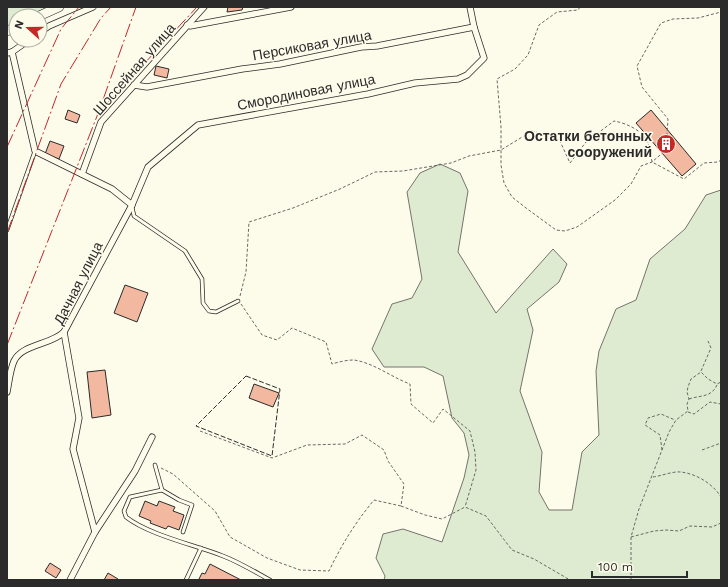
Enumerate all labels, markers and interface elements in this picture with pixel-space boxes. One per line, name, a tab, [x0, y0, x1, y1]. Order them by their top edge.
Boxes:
north arrow	[8, 8, 48, 48]
text: N	[12, 18, 27, 31]
street label: Шоссейная улица	[90, 20, 178, 118]
street label: Персиковая улица	[251, 27, 373, 63]
street label: Смородиновая улица	[236, 71, 377, 113]
place label: Остатки бетонных сооружений	[524, 128, 652, 160]
building icon: Остатки бетонных сооружений	[655, 133, 677, 155]
street label: Дачная улица	[50, 239, 106, 327]
scale bar	[592, 553, 687, 579]
text: 100 m	[598, 560, 633, 574]

